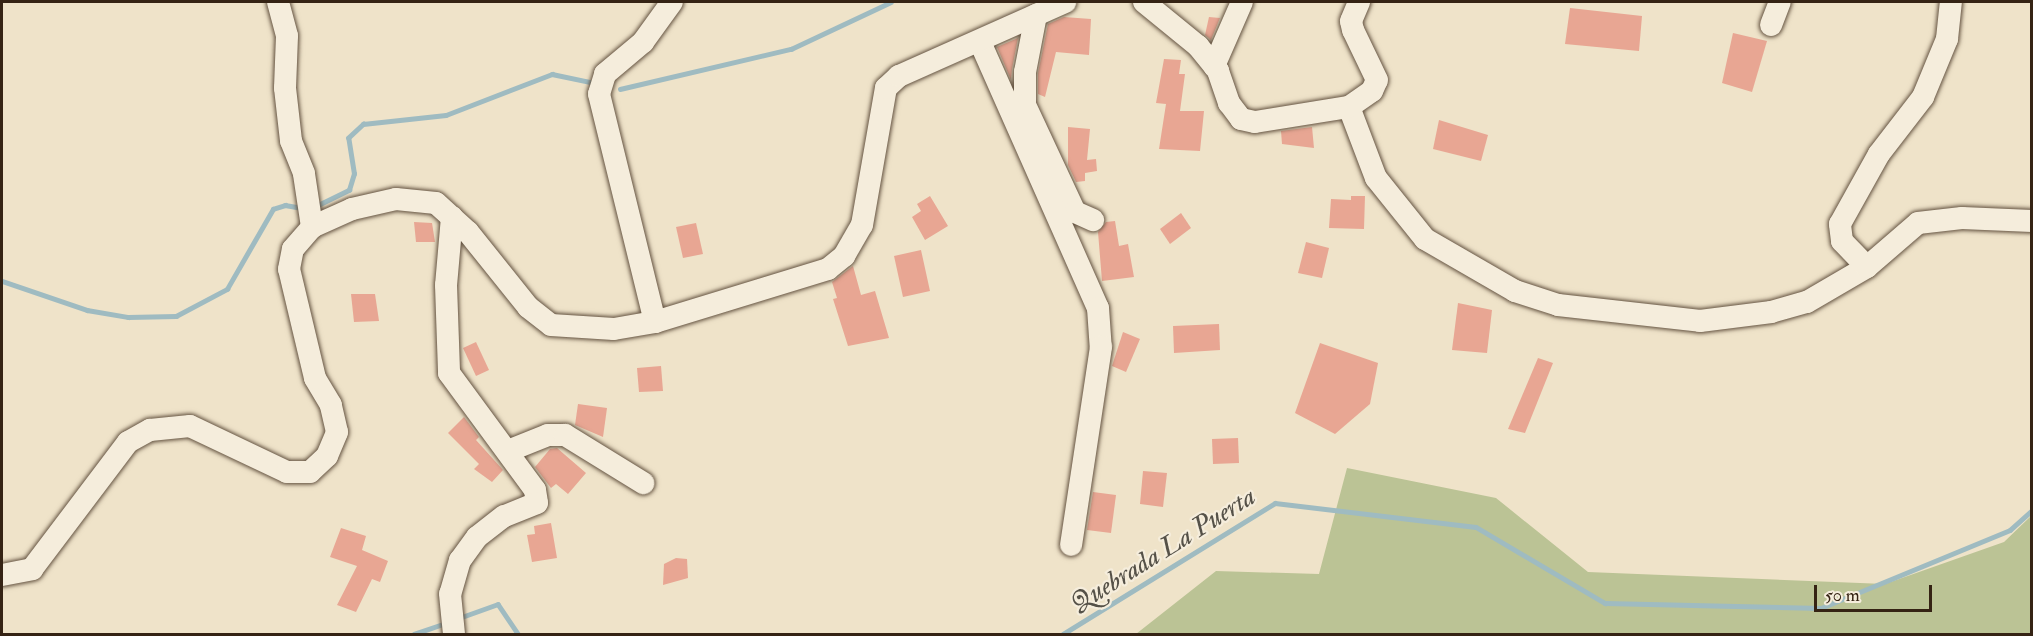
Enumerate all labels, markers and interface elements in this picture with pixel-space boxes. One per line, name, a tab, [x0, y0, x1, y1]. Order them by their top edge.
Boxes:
water label: Quebrada La Puerta	[1064, 480, 1262, 620]
scale bar	[1817, 573, 1936, 611]
text: 50 m	[1825, 584, 1860, 607]

